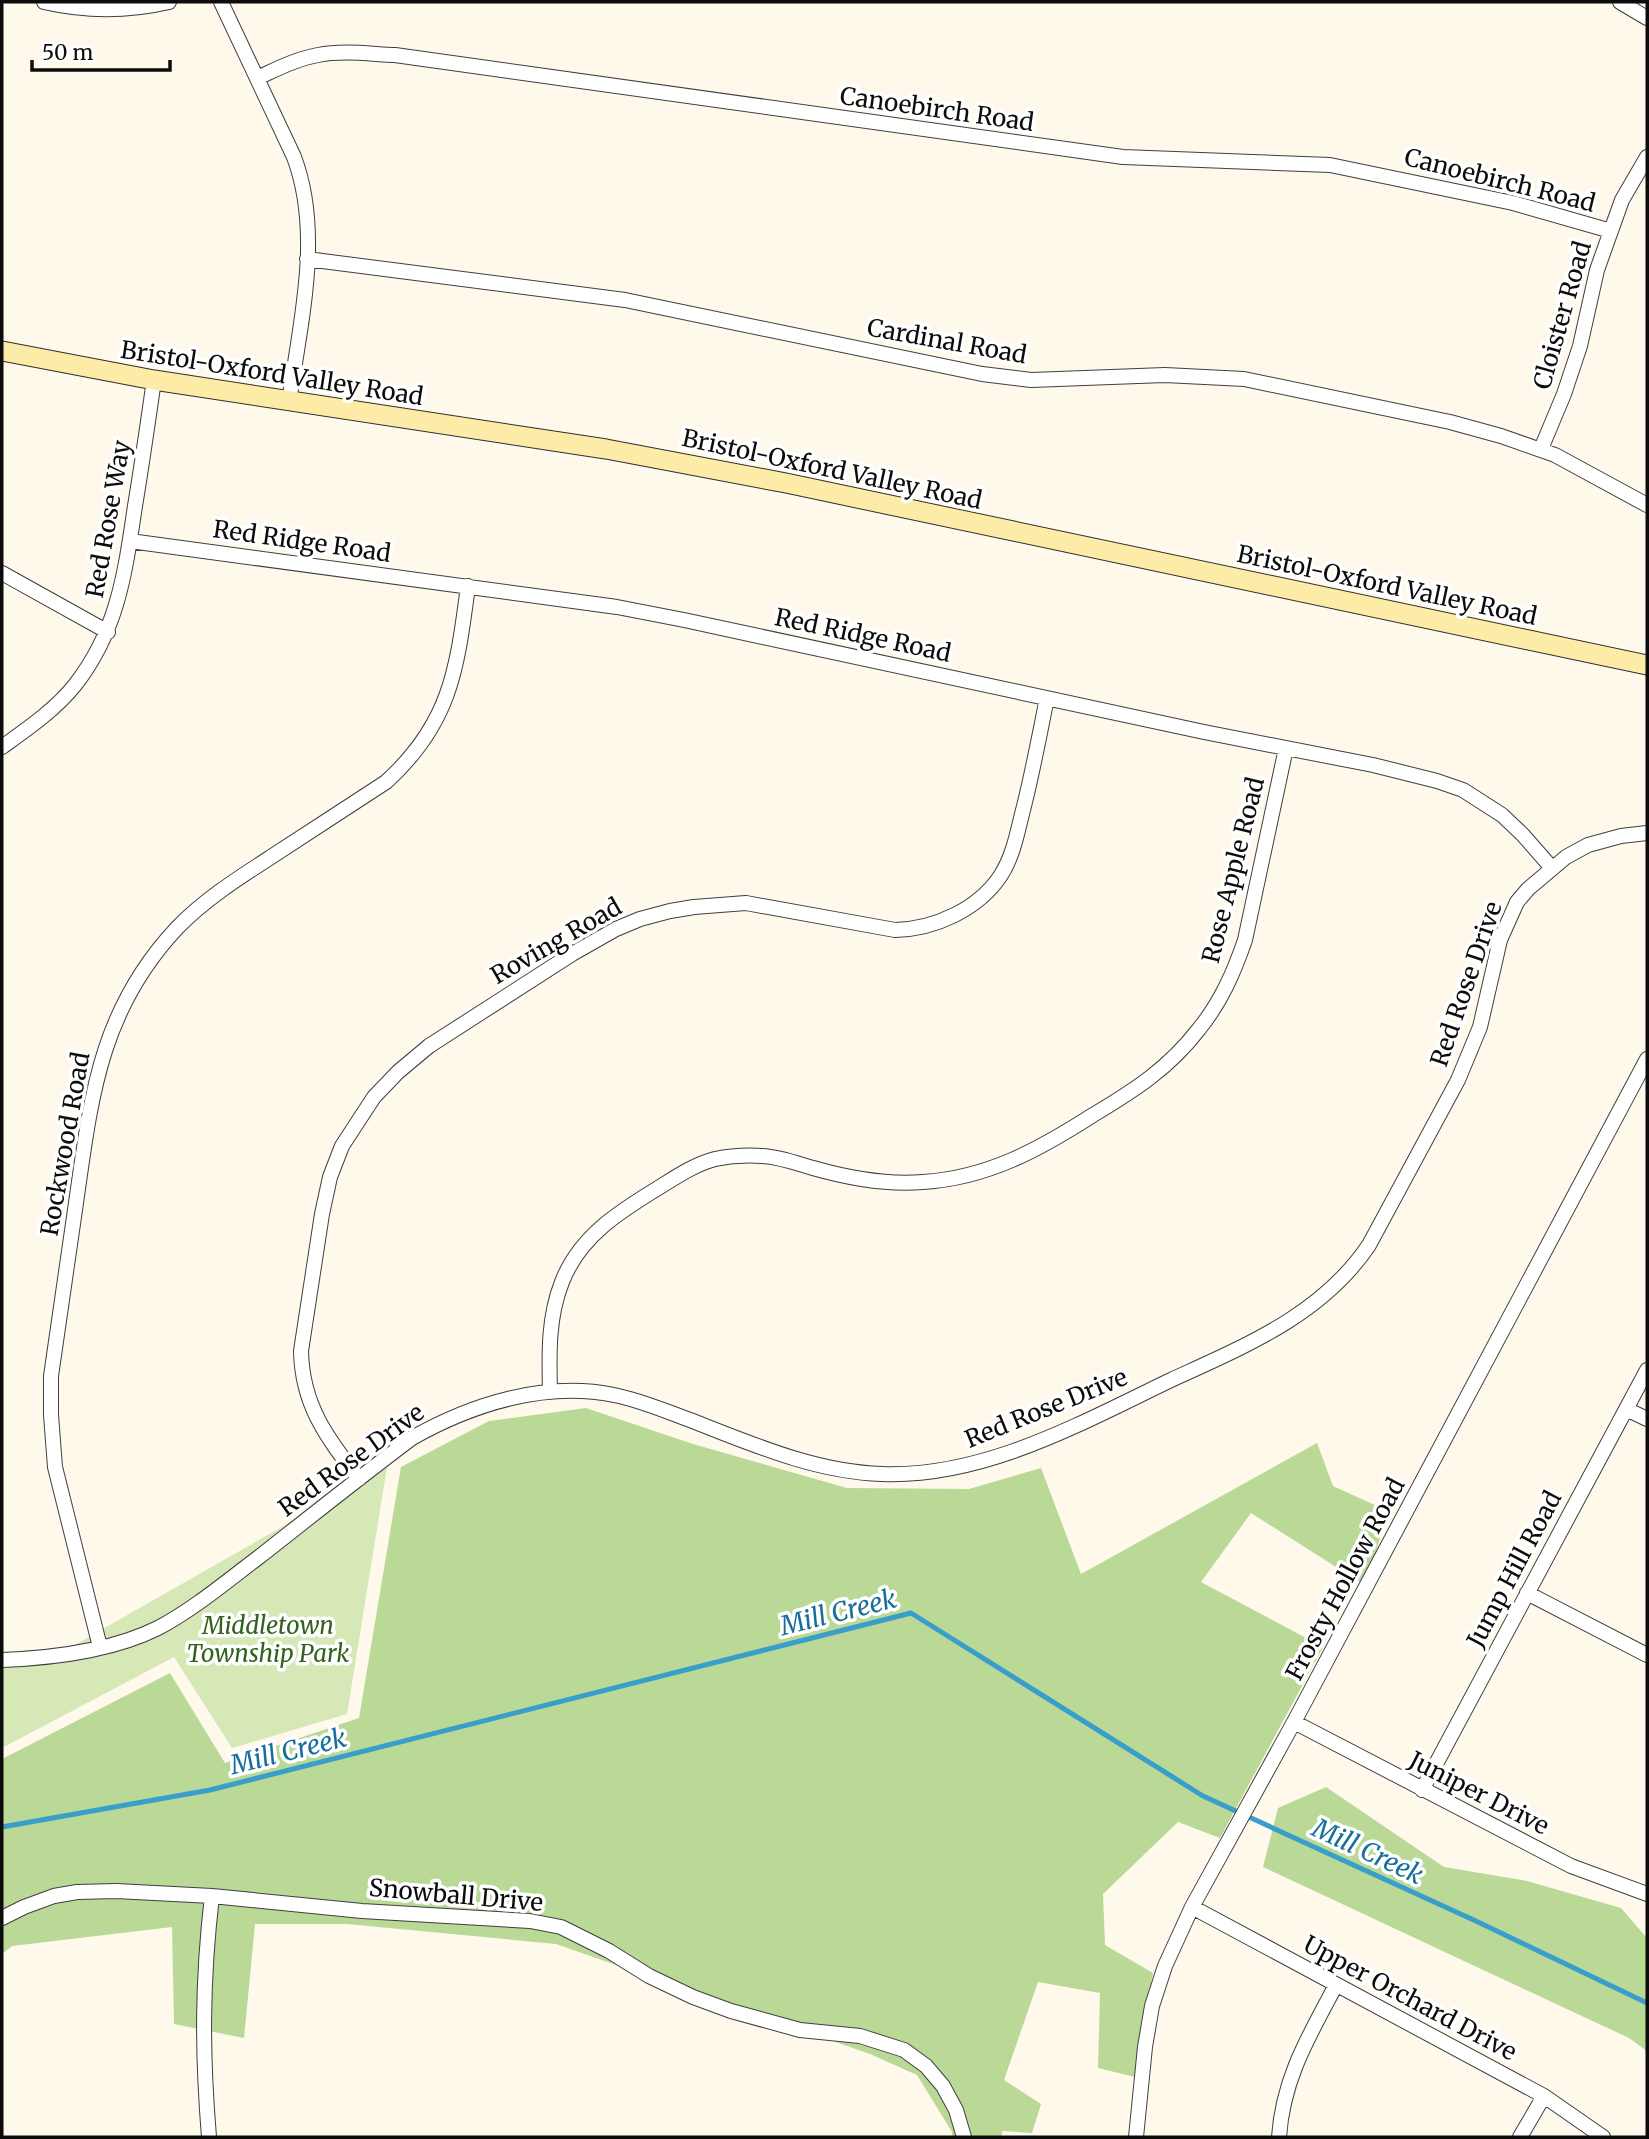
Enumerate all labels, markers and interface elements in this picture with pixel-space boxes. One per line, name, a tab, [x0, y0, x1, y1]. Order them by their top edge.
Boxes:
scale bar	[32, 28, 170, 72]
text: 50 m	[42, 39, 93, 66]
street label: Canoebirch Road	[838, 80, 1036, 138]
street label: Canoebirch Road	[1401, 141, 1599, 219]
street label: Cloister Road	[1526, 237, 1598, 393]
street label: Cardinal Road	[865, 312, 1029, 370]
street label: Bristol-Oxford Valley Road	[119, 334, 425, 412]
street label: Bristol-Oxford Valley Road	[679, 422, 985, 516]
street label: Red Rose Way	[79, 438, 137, 600]
street label: Red Ridge Road	[211, 513, 393, 569]
street label: Bristol-Oxford Valley Road	[1234, 538, 1540, 632]
street label: Red Ridge Road	[772, 601, 954, 669]
street label: Rose Apple Road	[1195, 774, 1271, 966]
street label: Roving Road	[485, 891, 627, 991]
street label: Red Rose Drive	[1423, 897, 1509, 1071]
street label: Rockwood Road	[34, 1050, 96, 1238]
street label: Red Rose Drive	[960, 1361, 1132, 1455]
street label: Red Rose Drive	[272, 1397, 430, 1523]
street label: Frosty Hollow Road	[1279, 1473, 1411, 1685]
street label: Jump Hill Road	[1459, 1486, 1568, 1653]
water label: Mill Creek	[776, 1582, 899, 1643]
park label: Middletown Township Park	[187, 1610, 349, 1669]
water label: Mill Creek	[226, 1721, 349, 1782]
street label: Juniper Drive	[1403, 1744, 1554, 1842]
water label: Mill Creek	[1306, 1811, 1429, 1891]
street label: Snowball Drive	[368, 1872, 544, 1918]
street label: Upper Orchard Drive	[1298, 1929, 1522, 2067]

